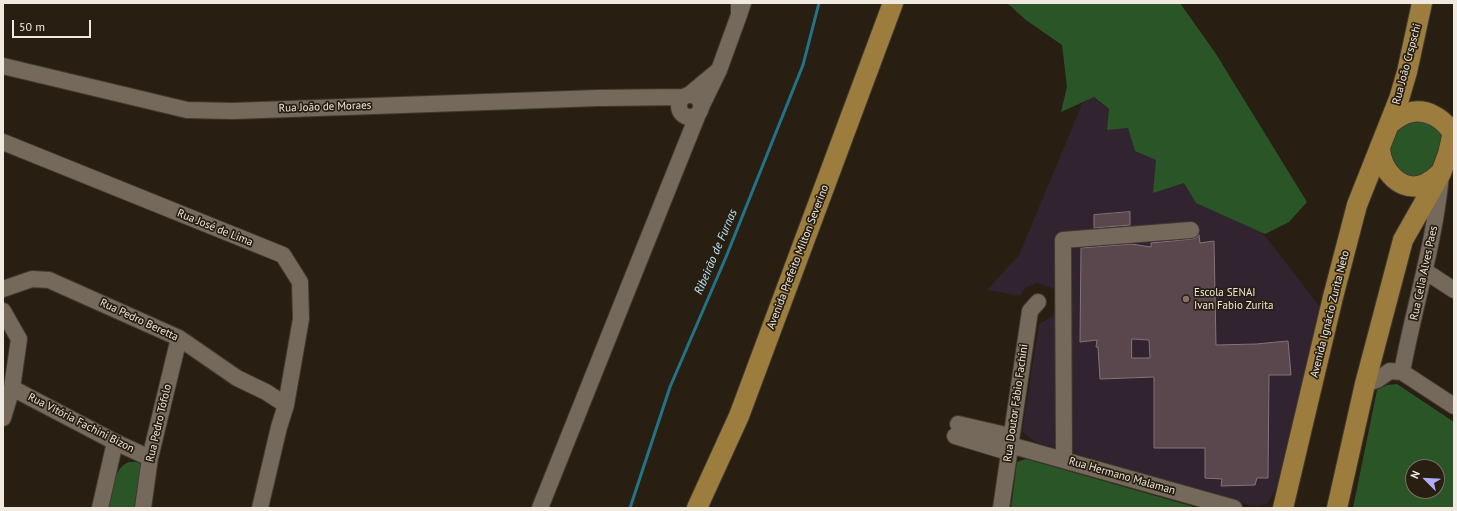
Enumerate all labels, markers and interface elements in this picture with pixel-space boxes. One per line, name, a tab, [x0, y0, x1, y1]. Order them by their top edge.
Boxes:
scale bar	[14, 12, 93, 38]
text: 50 m	[19, 19, 45, 34]
street label: Rua João Crspschi	[1390, 22, 1424, 106]
street label: Rua João de Moraes	[278, 99, 372, 115]
street label: Avenida Prefeito Milton Severino	[764, 183, 832, 331]
street label: Rua José de Lima	[175, 207, 255, 249]
water label: Ribeirão de Furnas	[692, 207, 740, 297]
street label: Rua Celia Alves Paes	[1408, 225, 1440, 321]
street label: Avenida Ignácio Zurita Neto	[1308, 249, 1352, 379]
place label: Escola SENAI Ivan Fabio Zurita	[1194, 286, 1273, 312]
marker: Escola SENAI Ivan Fabio Zurita	[1181, 294, 1191, 304]
street label: Rua Pedro Beretta	[98, 296, 180, 344]
street label: Rua Doutor Fábio Fachini	[1001, 343, 1031, 463]
street label: Rua Pedro Tófolo	[144, 383, 174, 463]
street label: Rua Vitória Fachini Bizon	[26, 390, 136, 456]
street label: Rua Hermano Malaman	[1067, 455, 1177, 497]
north arrow	[1405, 459, 1445, 499]
text: N	[1407, 468, 1423, 481]

